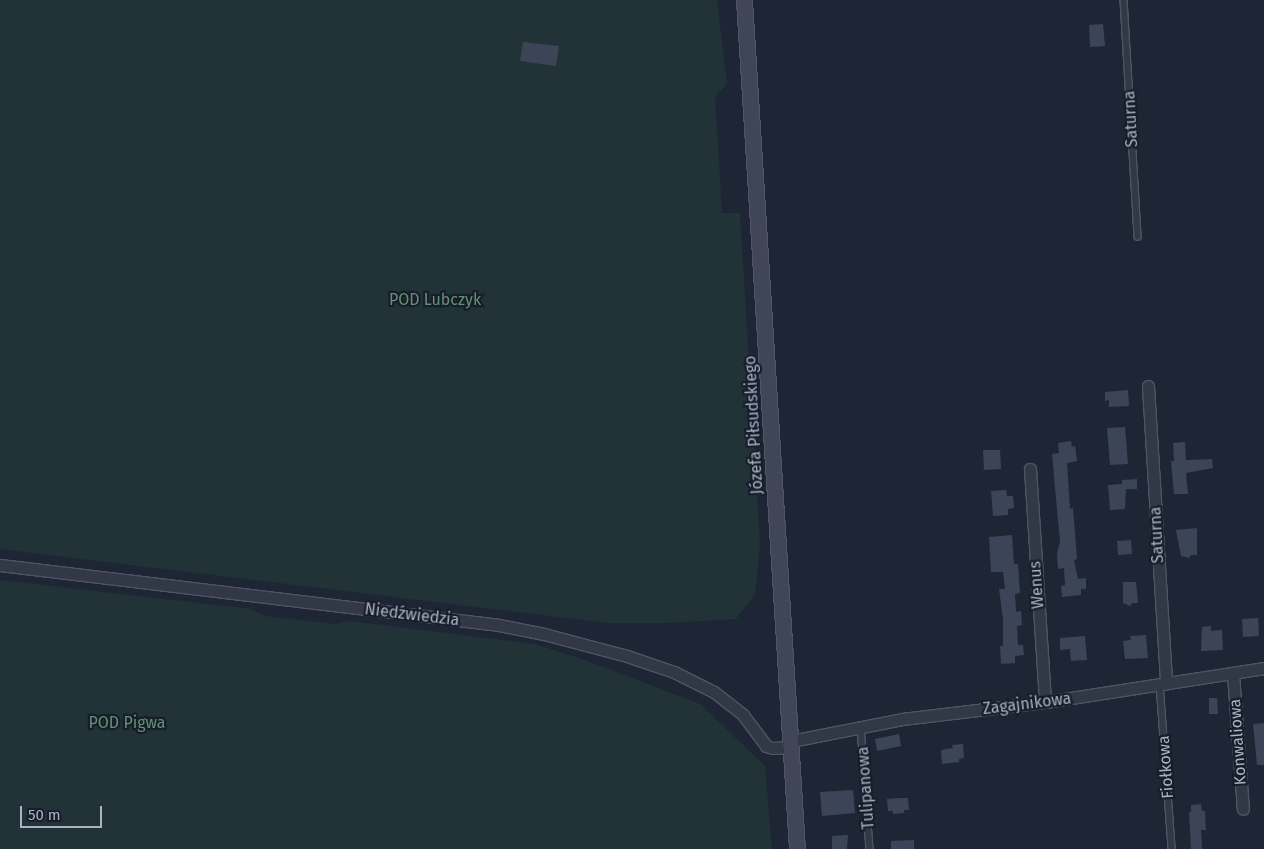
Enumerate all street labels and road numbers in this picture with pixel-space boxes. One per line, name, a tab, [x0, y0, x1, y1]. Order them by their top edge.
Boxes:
street label: Saturna	[1120, 90, 1142, 148]
street label: Józefa Piłsudskiego	[741, 355, 767, 495]
street label: Saturna	[1146, 506, 1168, 564]
street label: Wenus	[1026, 560, 1048, 610]
street label: Niedźwiedzia	[364, 600, 460, 630]
street label: Zagajnikowa	[982, 689, 1072, 719]
street label: Konwaliowa	[1225, 698, 1251, 786]
street label: Fiołkowa	[1154, 735, 1178, 799]
street label: Tulipanowa	[854, 746, 878, 830]

